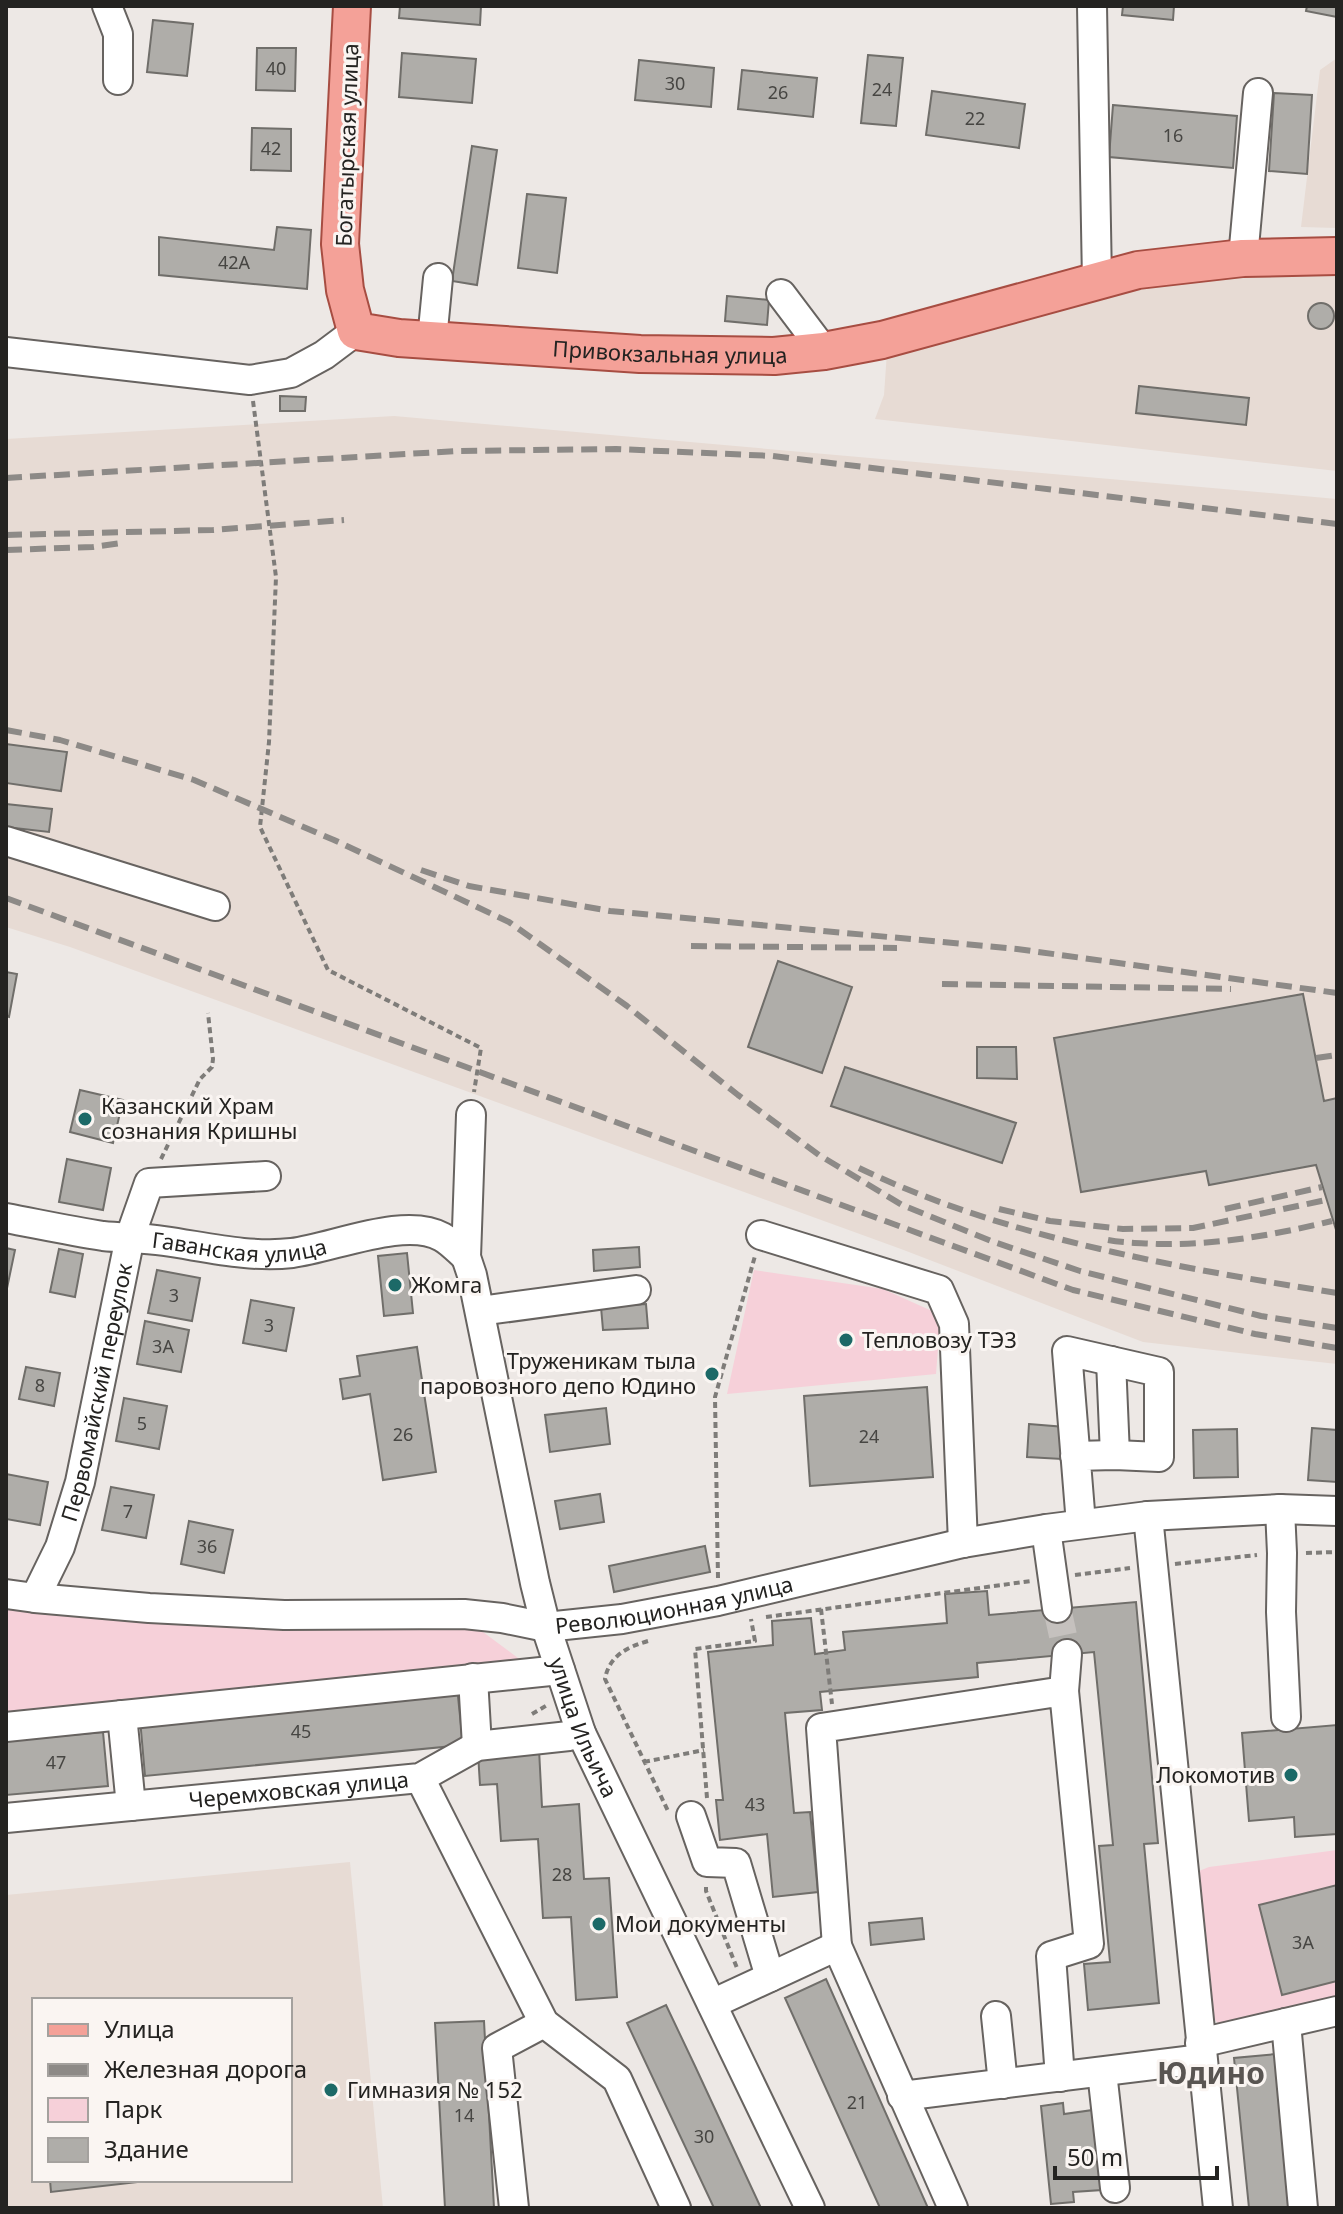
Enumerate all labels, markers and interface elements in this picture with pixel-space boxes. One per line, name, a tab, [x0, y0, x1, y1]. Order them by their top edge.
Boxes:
street label: Богатырская улица	[327, 43, 365, 247]
house number: 40	[266, 56, 286, 80]
house number: 30	[665, 71, 685, 95]
house number: 24	[872, 77, 892, 101]
house number: 26	[768, 80, 788, 104]
house number: 22	[965, 106, 985, 130]
house number: 16	[1163, 123, 1183, 147]
house number: 42	[261, 136, 281, 160]
house number: 42А	[218, 250, 251, 274]
street label: Привокзальная улица	[552, 332, 789, 370]
place label: Казанский Храм сознания Кришны	[101, 1090, 297, 1145]
marker: Казанский Храм сознания Кришны	[76, 1110, 94, 1128]
street label: Гаванская улица	[151, 1224, 329, 1268]
street label: Первомайский переулок	[53, 1260, 138, 1525]
place label: Жомга	[411, 1269, 482, 1299]
marker: Жомга	[386, 1276, 404, 1294]
house number: 3	[169, 1283, 179, 1307]
house number: 3	[264, 1313, 274, 1337]
place label: Тепловозу ТЭ3	[862, 1324, 1017, 1354]
marker: Тепловозу ТЭ3	[837, 1331, 855, 1349]
house number: 3А	[152, 1334, 174, 1358]
place label: Труженикам тыла паровозного депо Юдино	[420, 1345, 696, 1400]
marker: Труженикам тыла паровозного депо Юдино	[703, 1365, 721, 1383]
house number: 8	[35, 1373, 45, 1397]
house number: 5	[137, 1411, 147, 1435]
house number: 26	[393, 1422, 413, 1446]
house number: 24	[859, 1424, 879, 1448]
house number: 7	[123, 1499, 133, 1523]
house number: 36	[197, 1534, 217, 1558]
street label: Революционная улица	[553, 1568, 796, 1640]
street label: улица Ильича	[543, 1653, 626, 1802]
house number: 45	[291, 1719, 311, 1743]
house number: 47	[46, 1750, 66, 1774]
place label: Локомотив	[1156, 1759, 1275, 1789]
street label: Черемховская улица	[187, 1763, 410, 1814]
marker: Локомотив	[1282, 1766, 1300, 1784]
house number: 43	[745, 1792, 765, 1816]
house number: 28	[552, 1862, 572, 1886]
place label: Мои документы	[615, 1908, 786, 1938]
marker: Мои документы	[590, 1915, 608, 1933]
house number: 3А	[1292, 1930, 1314, 1954]
legend	[32, 1998, 292, 2182]
text: Улица	[104, 2012, 175, 2045]
text: Железная дорога	[104, 2052, 307, 2085]
district label: Юдино	[1157, 2052, 1265, 2093]
place label: Гимназия № 152	[347, 2074, 523, 2104]
marker: Гимназия № 152	[322, 2081, 340, 2099]
house number: 21	[847, 2090, 867, 2114]
text: Парк	[104, 2092, 163, 2125]
house number: 14	[454, 2103, 474, 2127]
house number: 30	[694, 2124, 714, 2148]
scale bar	[1055, 2130, 1217, 2180]
text: Здание	[104, 2132, 189, 2165]
text: 50 m	[1067, 2140, 1123, 2173]

